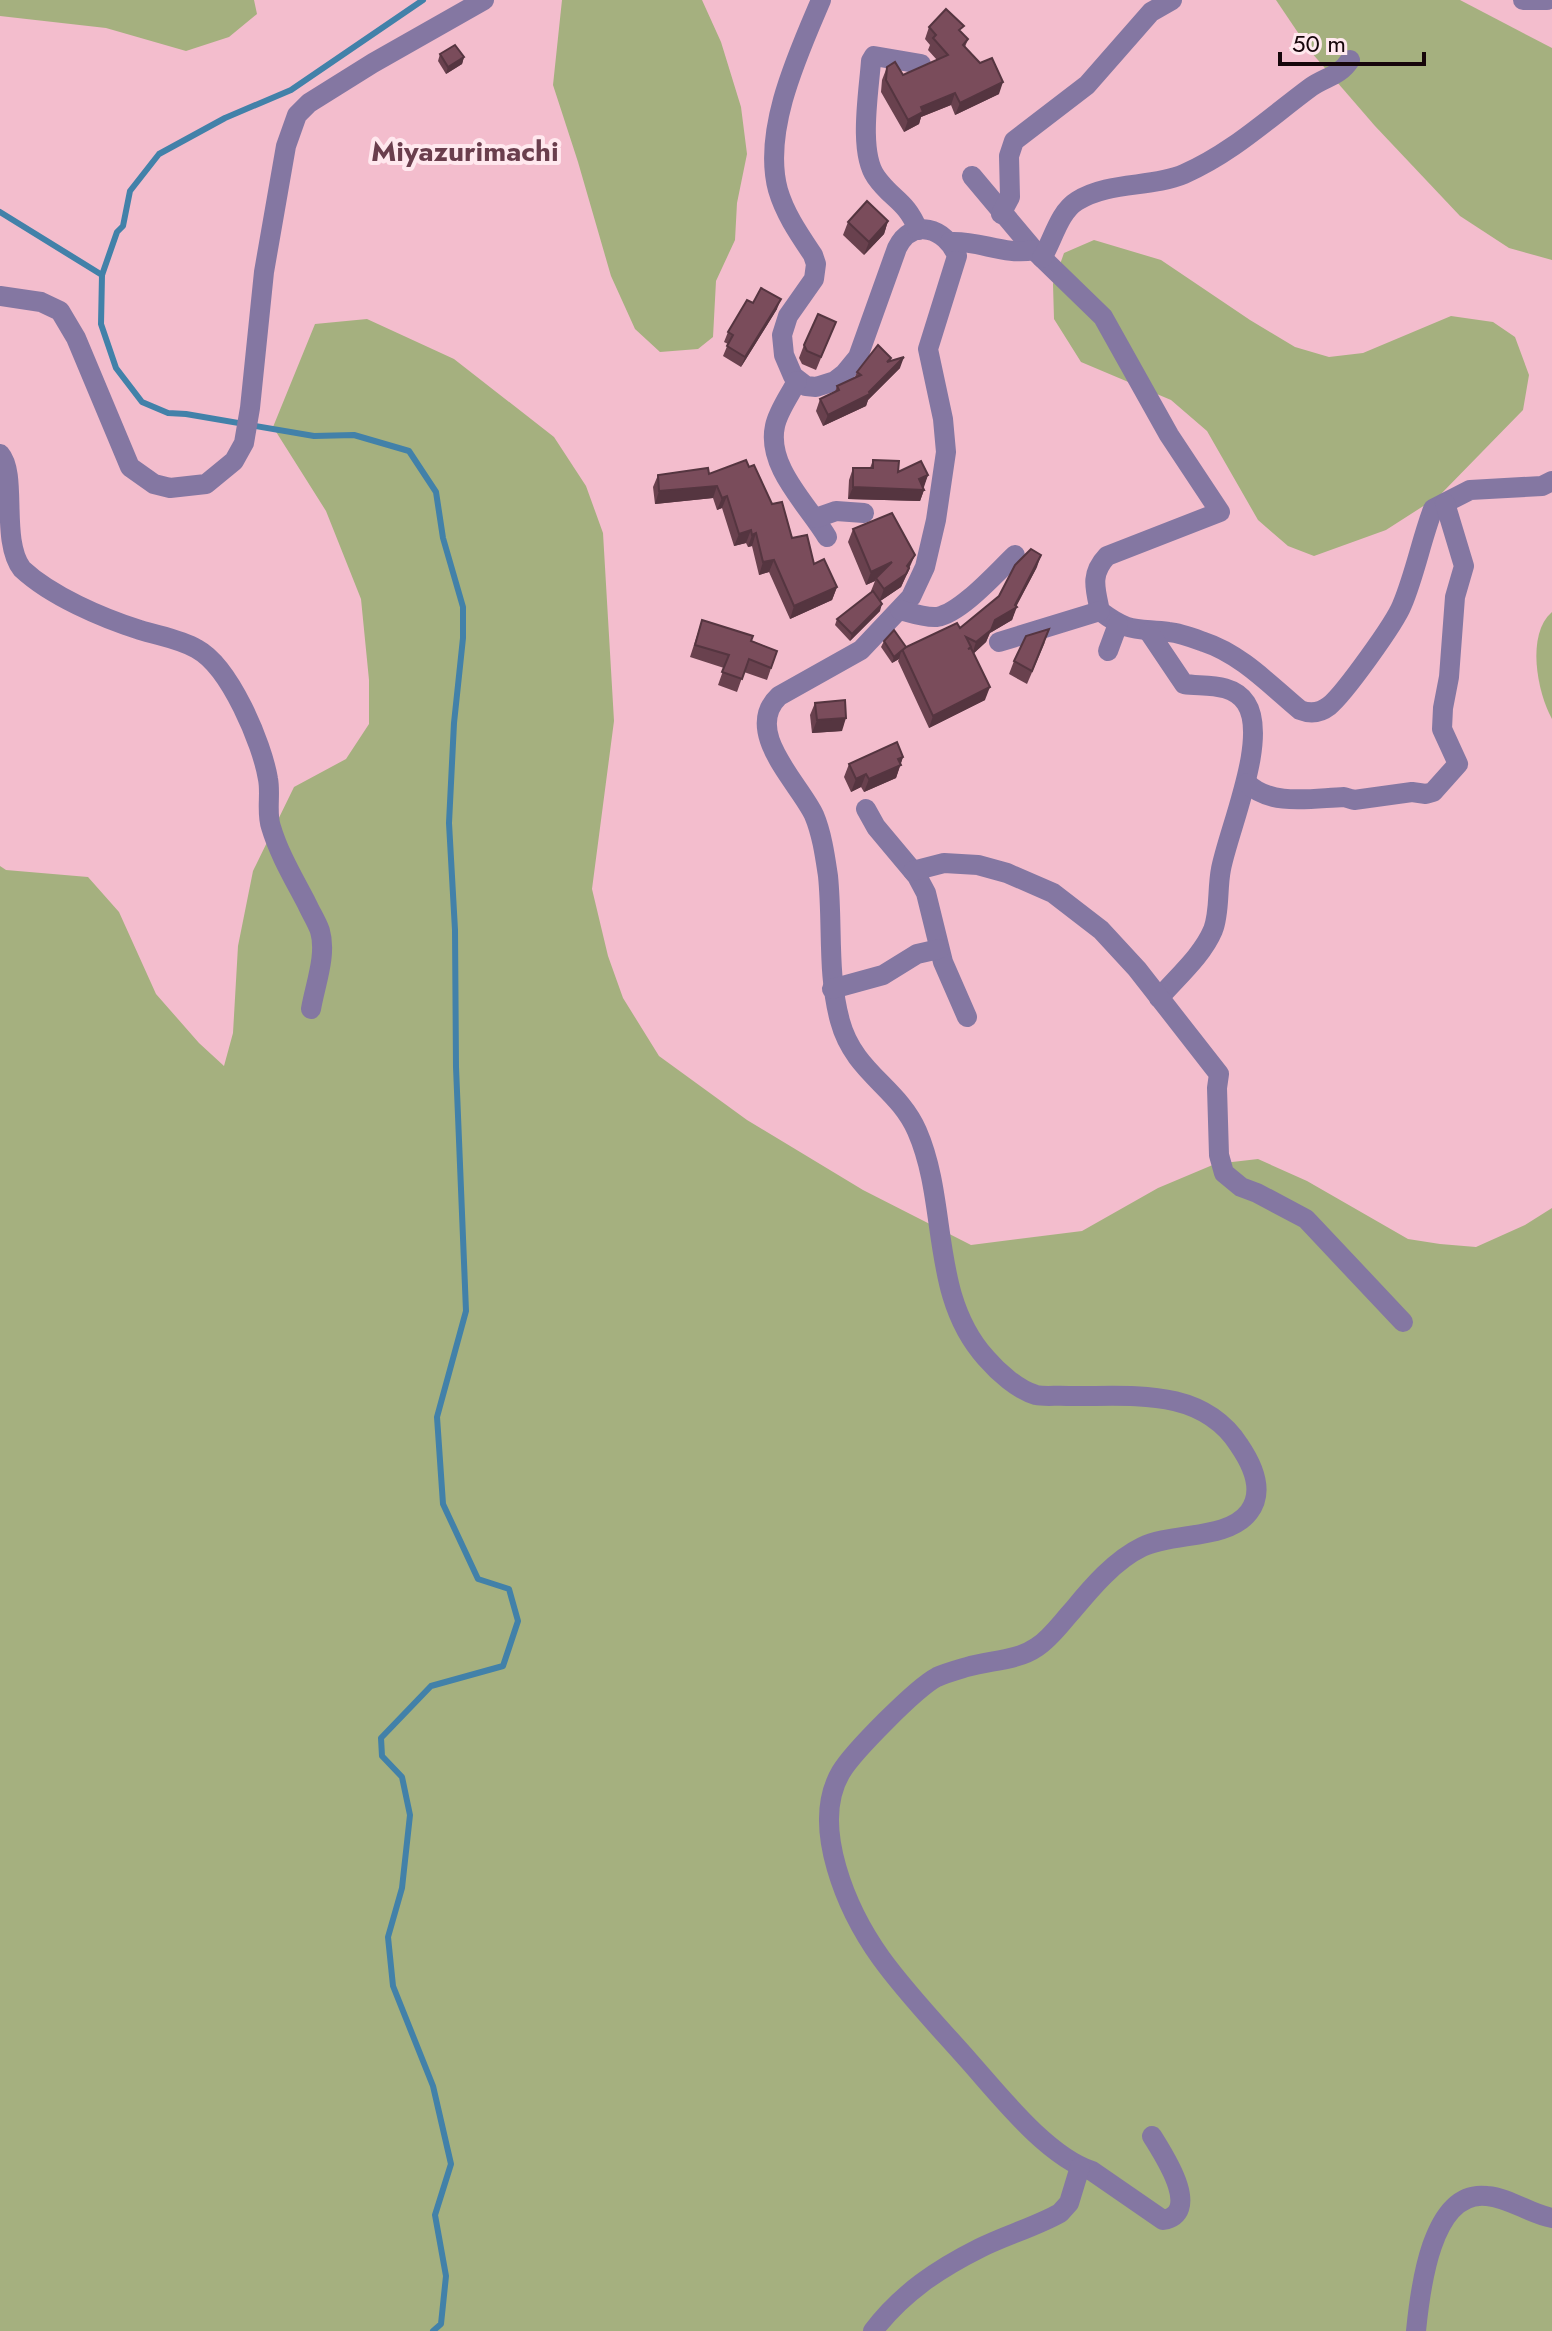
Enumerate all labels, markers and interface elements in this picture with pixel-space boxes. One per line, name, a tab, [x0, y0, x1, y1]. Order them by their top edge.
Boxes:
scale bar	[1280, 16, 1424, 66]
text: 50 m	[1292, 26, 1346, 61]
district label: Miyazurimachi	[371, 131, 559, 172]

